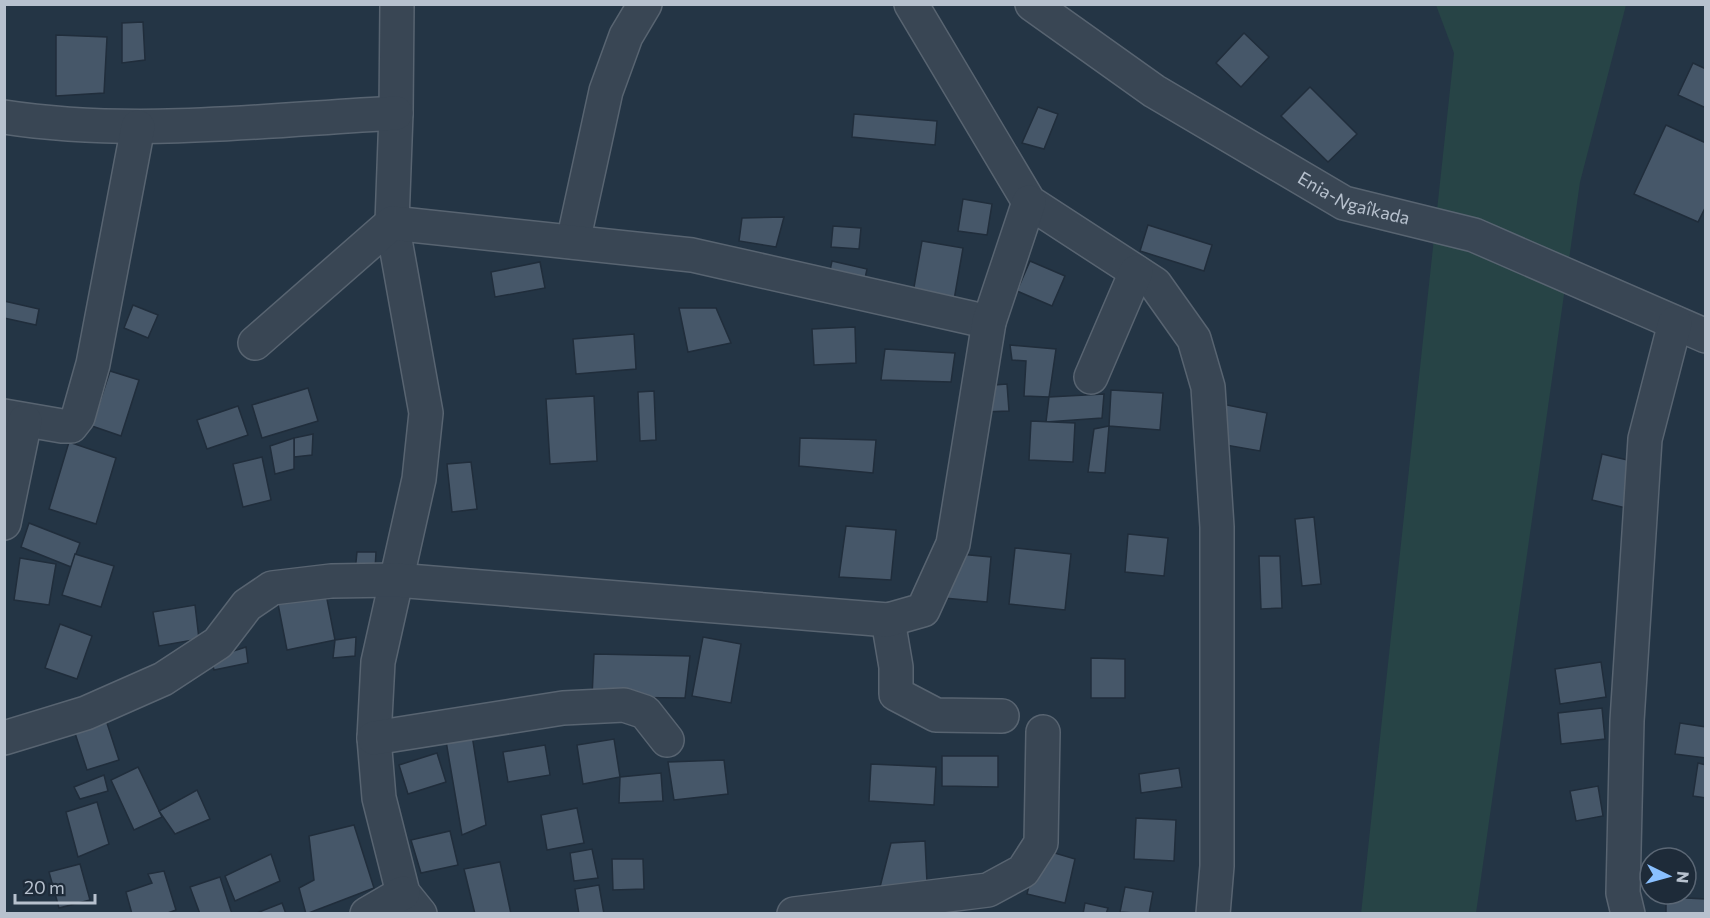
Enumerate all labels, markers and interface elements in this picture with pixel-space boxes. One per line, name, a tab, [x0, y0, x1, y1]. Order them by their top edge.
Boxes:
street label: Enia-Ngaîkada	[1294, 166, 1412, 229]
north arrow	[1638, 846, 1698, 906]
scale bar	[15, 867, 94, 905]
text: N	[1673, 871, 1693, 884]
text: 20 m	[24, 876, 65, 898]

